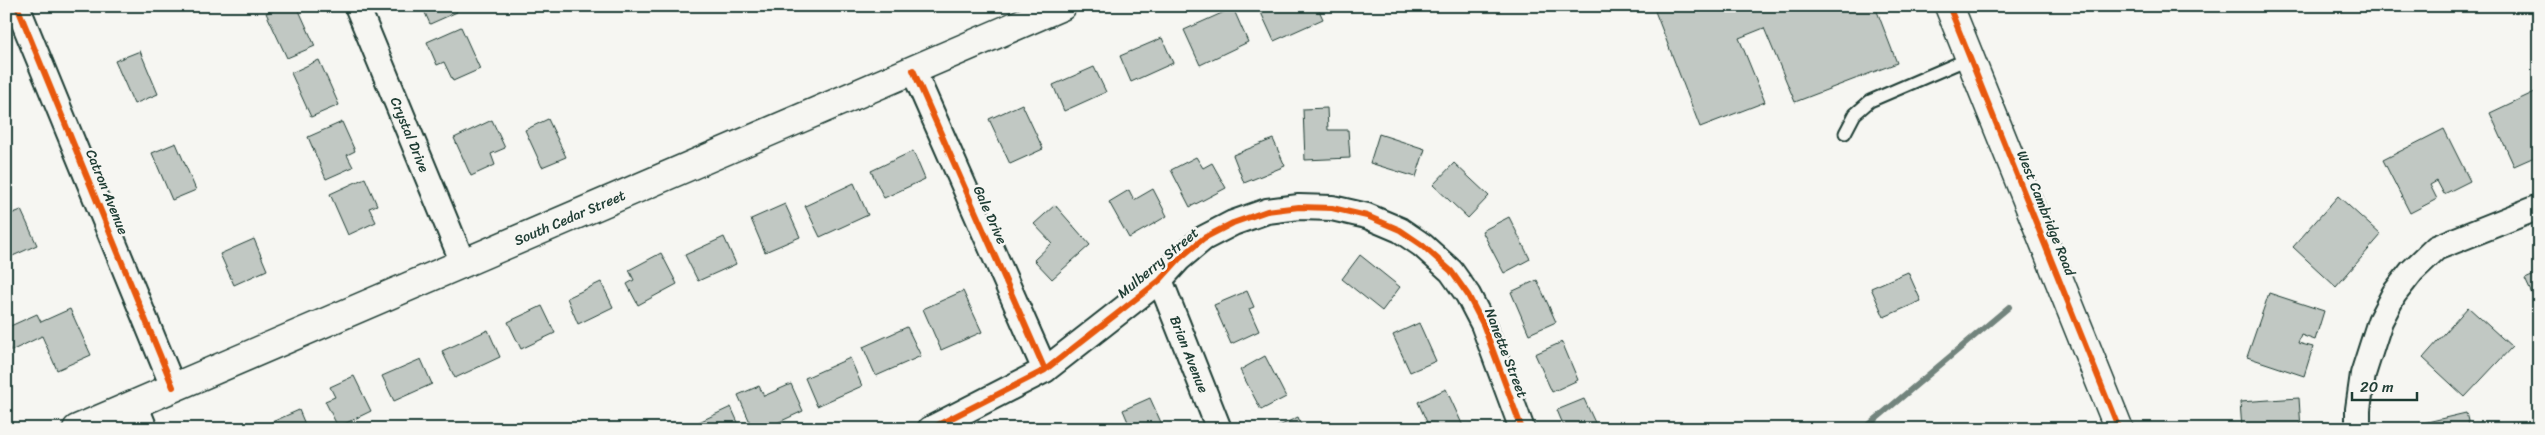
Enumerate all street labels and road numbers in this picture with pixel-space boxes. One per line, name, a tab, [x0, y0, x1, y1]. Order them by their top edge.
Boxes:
street label: Crystal Drive	[383, 93, 437, 176]
street label: Catron Avenue	[78, 145, 136, 239]
street label: West Cambridge Road	[2009, 147, 2083, 281]
street label: Gale Drive	[966, 181, 1014, 249]
street label: South Cedar Street	[510, 182, 629, 253]
street label: Mulberry Street	[1111, 221, 1205, 305]
street label: Nanette Street	[1477, 304, 1535, 402]
street label: Brian Avenue	[1163, 312, 1216, 397]

